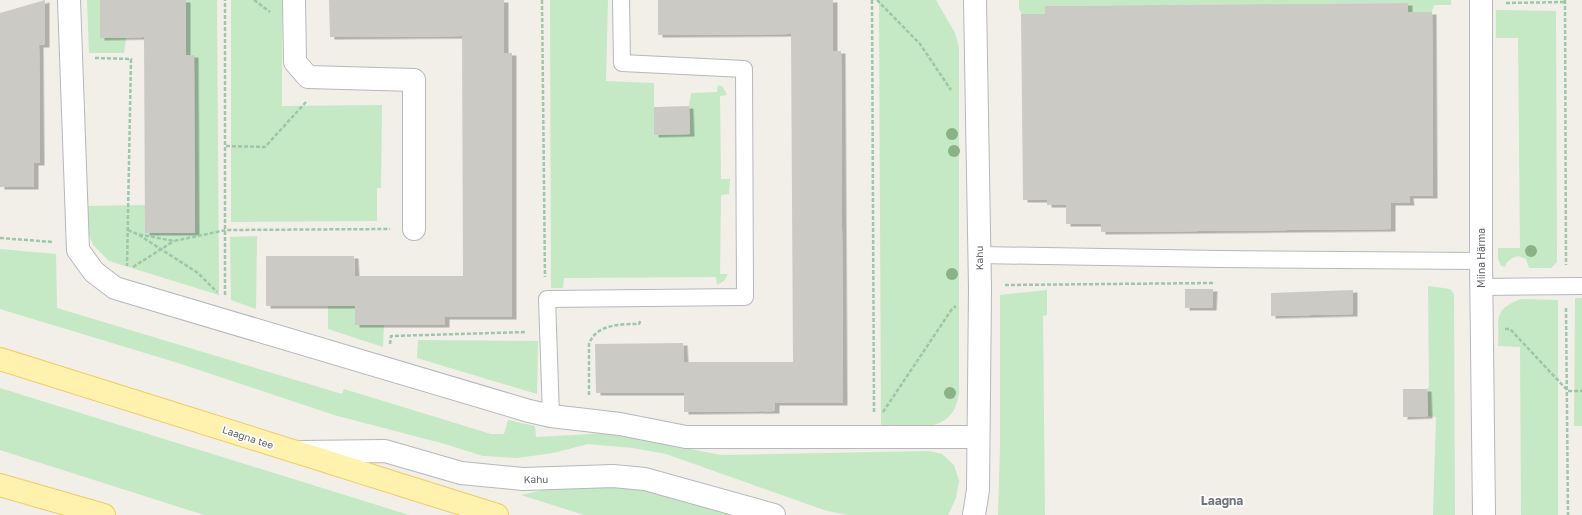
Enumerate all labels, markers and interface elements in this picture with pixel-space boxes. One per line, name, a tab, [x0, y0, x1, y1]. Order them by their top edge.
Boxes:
street label: Miina Härma	[1475, 228, 1487, 288]
street label: Kahu	[973, 246, 985, 270]
street label: Laagna tee	[221, 423, 275, 451]
street label: Kahu	[524, 473, 548, 485]
district label: Laagna	[1201, 493, 1243, 508]

